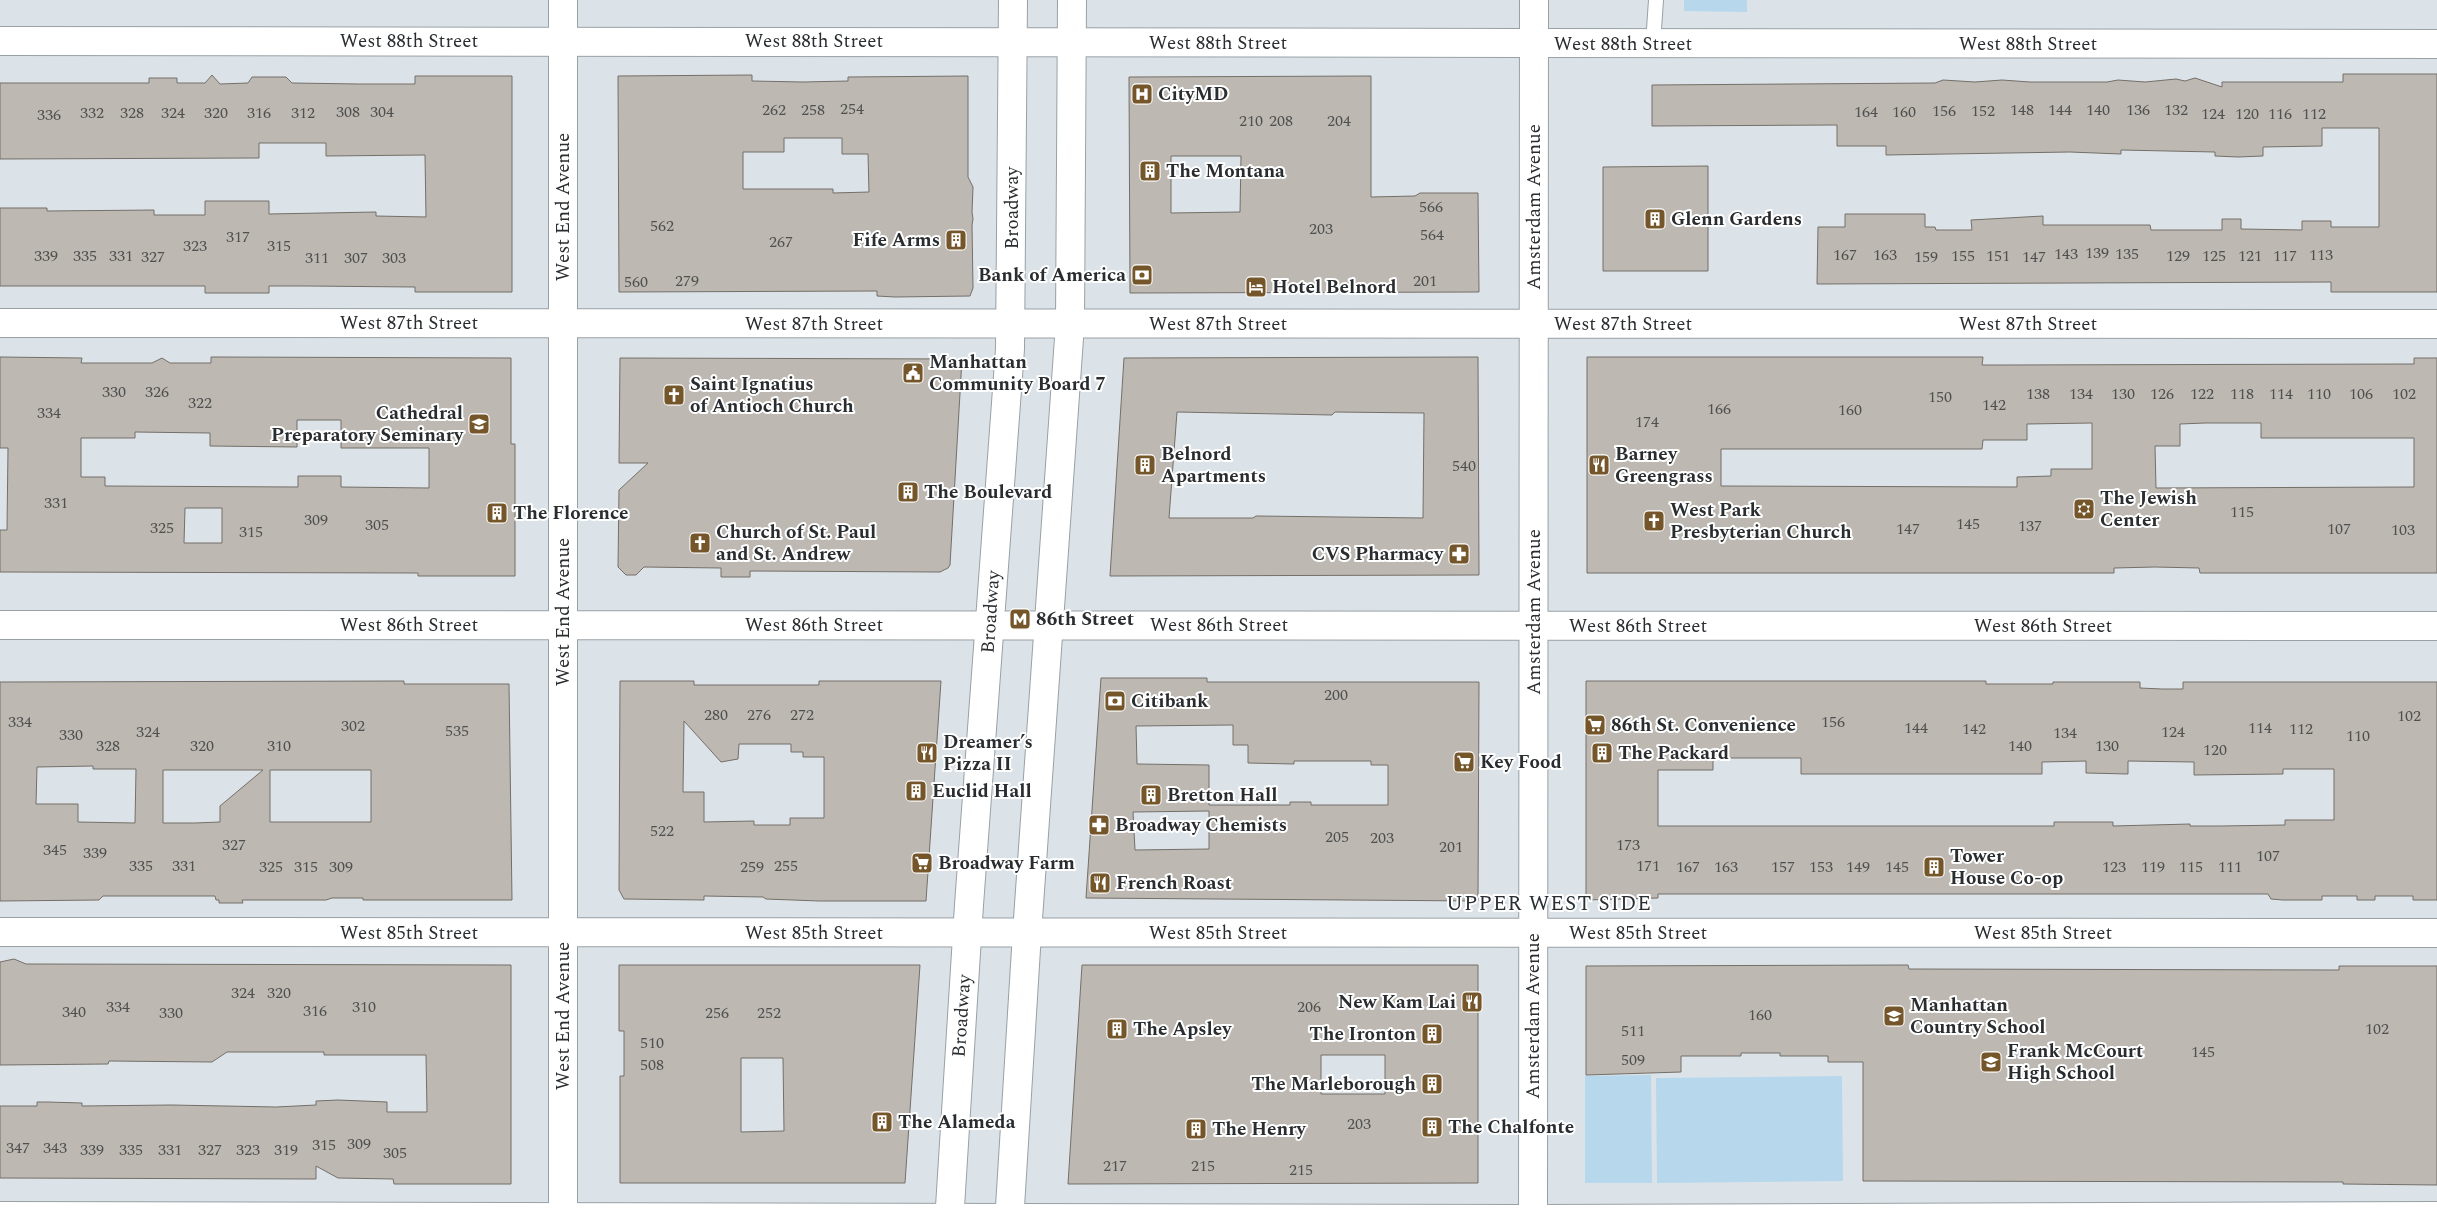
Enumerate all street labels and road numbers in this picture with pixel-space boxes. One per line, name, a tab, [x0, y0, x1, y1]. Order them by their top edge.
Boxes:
street label: West 88th Street	[340, 27, 478, 56]
street label: West 88th Street	[745, 27, 883, 56]
street label: West 88th Street	[1149, 29, 1287, 58]
street label: West 88th Street	[1554, 30, 1692, 59]
street label: West 88th Street	[1959, 30, 2097, 59]
street label: Amsterdam Avenue	[1520, 124, 1549, 290]
street label: West End Avenue	[549, 133, 578, 281]
street label: Broadway	[998, 166, 1027, 249]
street label: West 87th Street	[340, 309, 478, 338]
street label: West 87th Street	[745, 310, 883, 339]
street label: West 87th Street	[1149, 310, 1287, 339]
street label: West 87th Street	[1554, 310, 1692, 339]
street label: West 87th Street	[1959, 310, 2097, 339]
street label: Amsterdam Avenue	[1520, 529, 1549, 695]
street label: West End Avenue	[549, 538, 578, 686]
street label: Broadway	[974, 569, 1008, 654]
street label: West 86th Street	[340, 611, 478, 640]
street label: West 86th Street	[745, 611, 883, 640]
street label: West 86th Street	[1150, 611, 1288, 640]
street label: West 86th Street	[1569, 612, 1707, 641]
street label: West 86th Street	[1974, 612, 2112, 641]
street label: West 85th Street	[340, 919, 478, 948]
street label: West 85th Street	[745, 919, 883, 948]
street label: West 85th Street	[1149, 919, 1287, 948]
street label: West 85th Street	[1569, 919, 1707, 948]
street label: West 85th Street	[1974, 919, 2112, 948]
street label: Amsterdam Avenue	[1519, 933, 1548, 1099]
street label: West End Avenue	[549, 942, 578, 1090]
street label: Broadway	[945, 973, 979, 1058]

